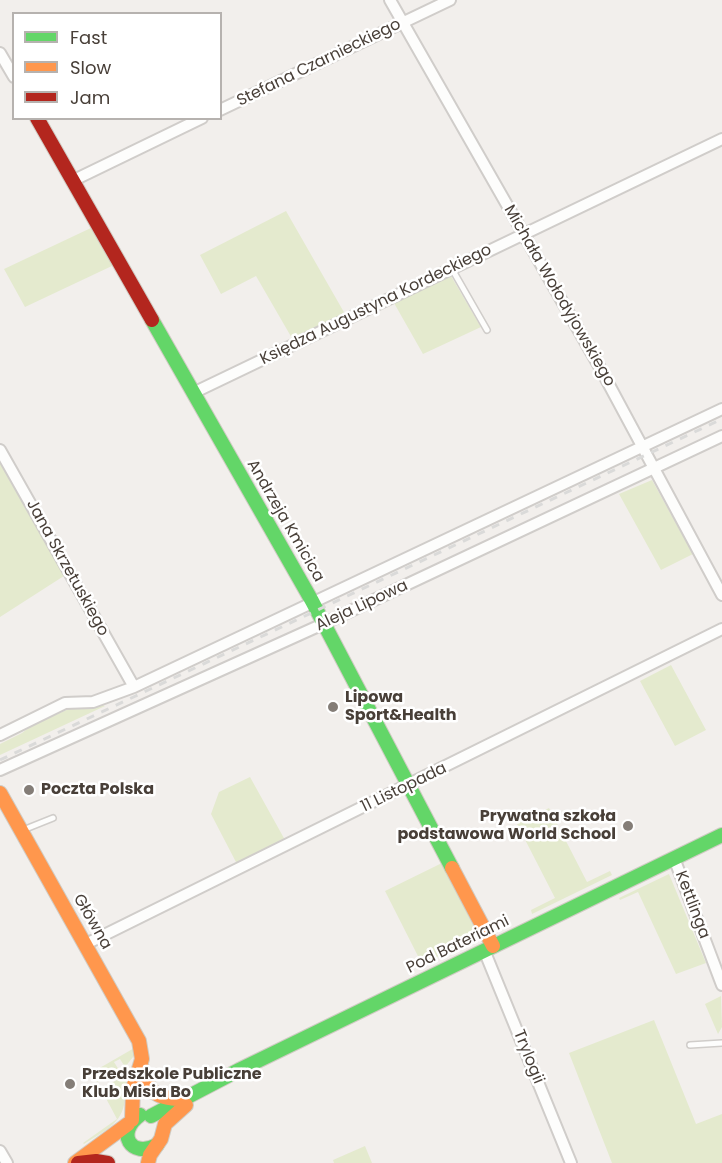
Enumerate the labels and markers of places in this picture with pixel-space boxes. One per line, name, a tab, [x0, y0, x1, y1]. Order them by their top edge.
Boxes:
place label: Lipowa Sport&Health	[345, 688, 456, 726]
marker: Lipowa Sport&Health	[326, 700, 340, 714]
place label: Poczta Polska	[41, 780, 154, 800]
marker: Poczta Polska	[22, 783, 36, 797]
place label: Prywatna szkoła podstawowa World School	[397, 807, 616, 845]
marker: Prywatna szkoła podstawowa World School	[621, 819, 635, 833]
place label: Przedszkole Publiczne Klub Misia Bo	[82, 1065, 262, 1103]
marker: Przedszkole Publiczne Klub Misia Bo	[63, 1077, 77, 1091]

